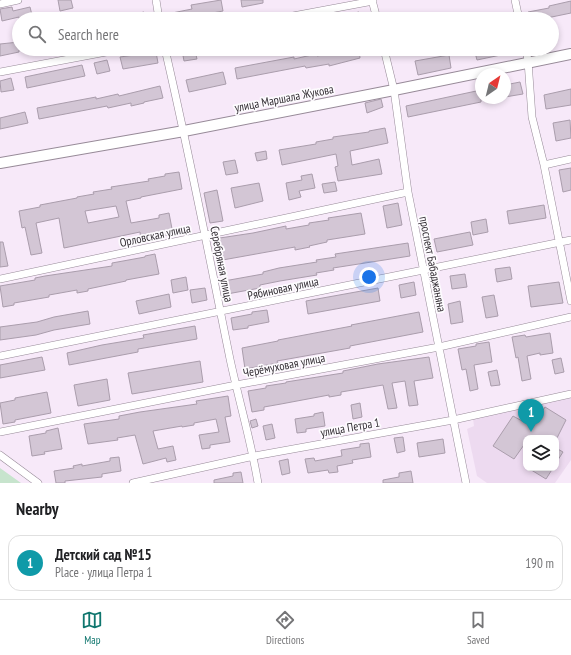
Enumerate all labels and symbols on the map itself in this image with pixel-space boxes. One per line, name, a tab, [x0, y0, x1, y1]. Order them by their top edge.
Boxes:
north arrow	[475, 68, 511, 104]
street label: улица Маршала Жукова	[233, 81, 335, 115]
street label: проспект Бабаджаняна	[416, 215, 450, 313]
street label: Орловская улица	[118, 220, 192, 250]
street label: Серебряная улица	[207, 225, 237, 303]
your location	[359, 267, 379, 287]
street label: Рябиновая улица	[246, 273, 320, 303]
street label: Черёмуховая улица	[242, 350, 326, 380]
pin: 1	[518, 399, 544, 432]
street label: улица Петра 1	[319, 414, 381, 440]

